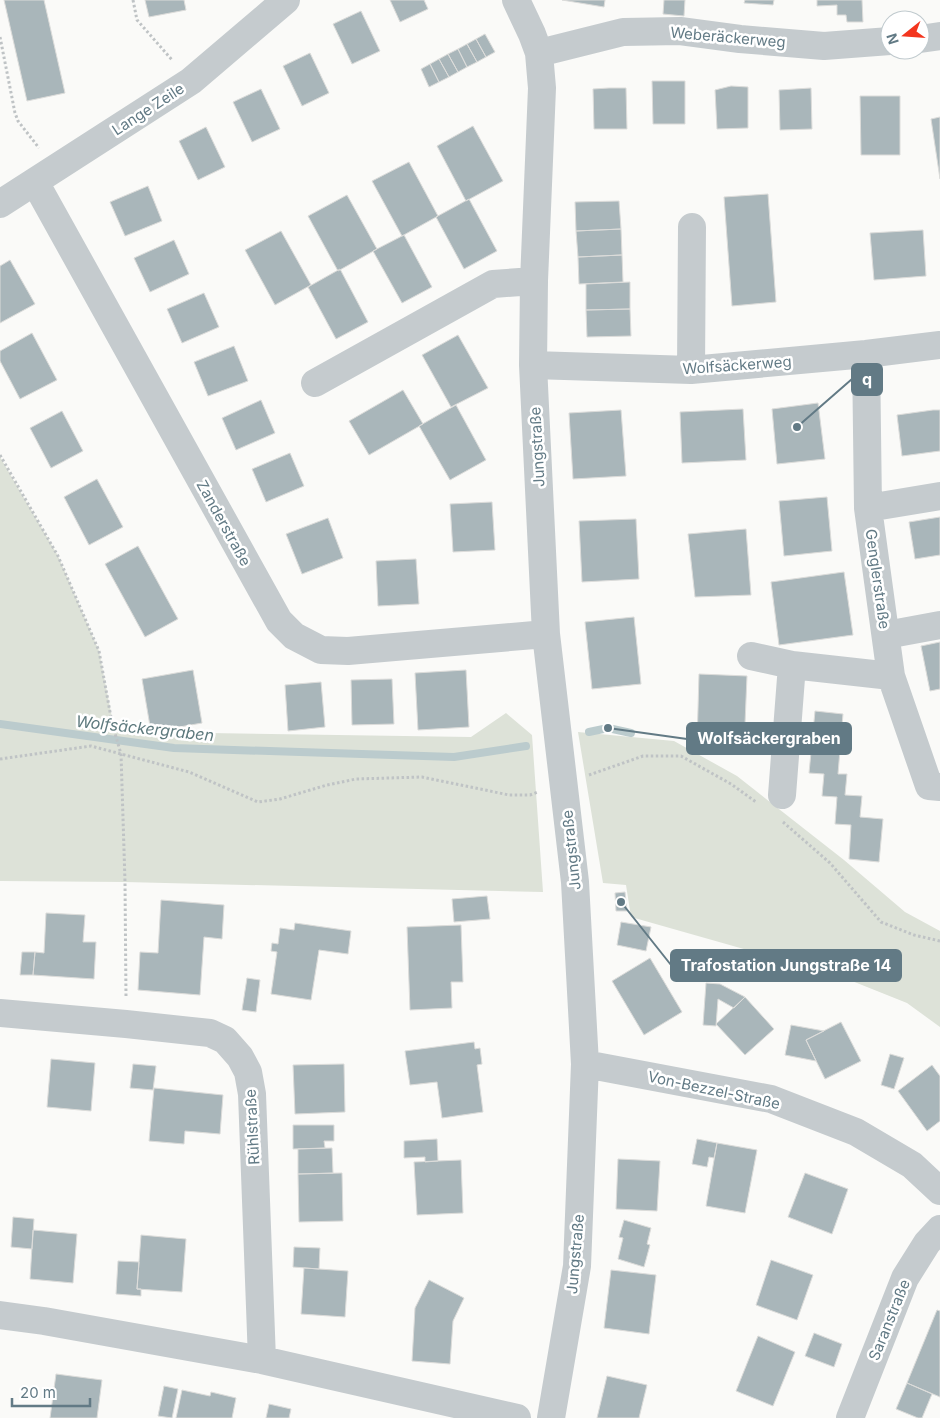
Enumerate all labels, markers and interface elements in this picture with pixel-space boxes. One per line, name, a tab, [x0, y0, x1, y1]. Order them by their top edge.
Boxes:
north arrow	[880, 10, 930, 60]
street label: Weberäckerweg	[670, 22, 786, 52]
text: N	[882, 31, 902, 47]
street label: Lange Zeile	[108, 79, 188, 139]
street label: Wolfsäckerweg	[682, 352, 792, 378]
callout: q	[852, 364, 882, 395]
text: q	[862, 369, 872, 389]
street label: Jungstraße	[525, 406, 549, 488]
street label: Zanderstraße	[193, 477, 255, 569]
street label: Genglerstraße	[862, 528, 894, 630]
water label: Wolfsäckergraben	[75, 711, 215, 745]
callout: Wolfsäckergraben	[687, 723, 851, 754]
text: Wolfsäckergraben	[697, 728, 841, 748]
street label: Jungstraße	[557, 809, 585, 891]
callout: Trafostation Jungstraße 14	[671, 950, 901, 981]
text: Trafostation Jungstraße 14	[681, 955, 891, 975]
street label: Von-Bezzel-Straße	[646, 1067, 782, 1113]
street label: Rühlstraße	[241, 1089, 263, 1165]
street label: Jungstraße	[562, 1213, 588, 1295]
street label: Saranstraße	[864, 1277, 914, 1363]
scale bar	[12, 1376, 90, 1408]
text: 20 m	[20, 1383, 56, 1402]

